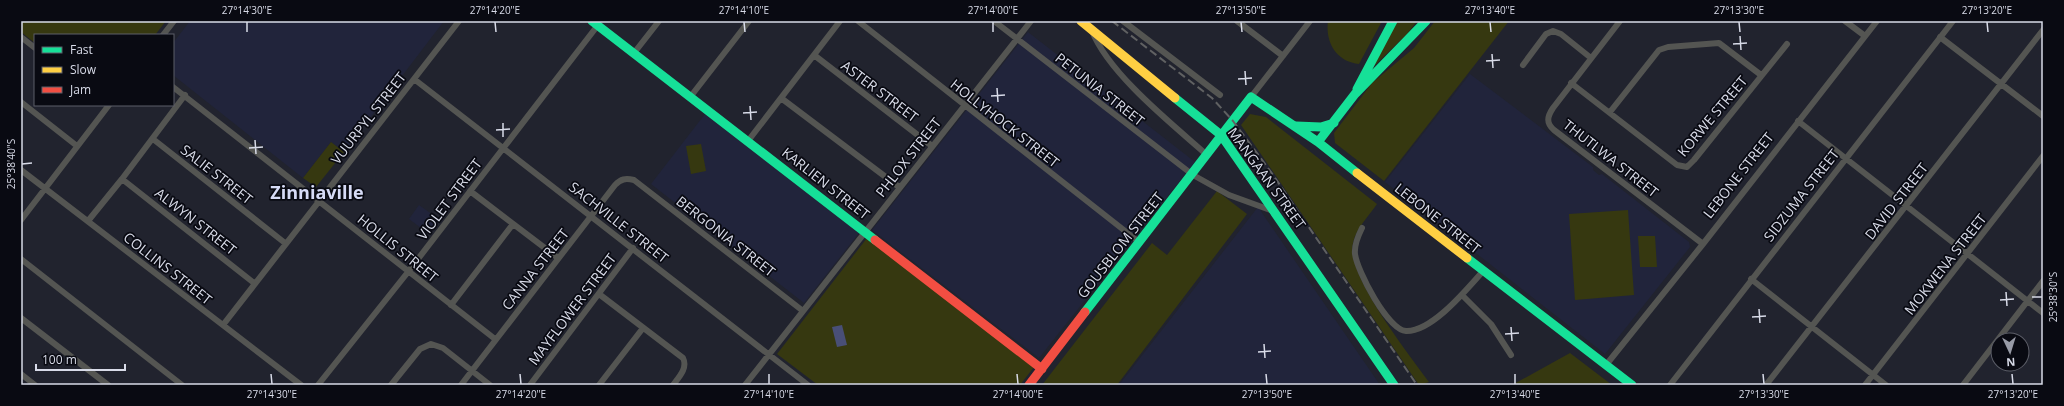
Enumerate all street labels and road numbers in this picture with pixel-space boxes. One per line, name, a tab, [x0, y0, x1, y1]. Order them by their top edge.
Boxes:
street label: PETUNIA STREET	[1051, 48, 1149, 130]
street label: ASTER STREET	[838, 56, 923, 126]
street label: VUURPYL STREET	[326, 68, 410, 168]
street label: KORWE STREET	[1673, 71, 1752, 160]
street label: HOLLYHOCK STREET	[947, 75, 1064, 172]
street label: PHLOX STREET	[871, 113, 945, 201]
street label: THUTLWA STREET	[1559, 115, 1663, 201]
street label: MANGAAN STREET	[1224, 123, 1311, 233]
street label: LEBONE STREET	[1698, 128, 1778, 222]
street label: SALIE STREET	[177, 140, 257, 208]
street label: KARLIEN STREET	[778, 143, 874, 223]
street label: SIDZUMA STREET	[1759, 145, 1843, 245]
street label: VIOLET STREET	[412, 154, 486, 243]
street label: DAVID STREET	[1860, 159, 1932, 243]
street label: SACHVILLE STREET	[565, 177, 673, 267]
street label: LEBONE STREET	[1391, 178, 1485, 258]
street label: ALWYN STREET	[151, 183, 241, 259]
street label: GOUSBLOM STREET	[1073, 188, 1168, 302]
street label: BERGONIA STREET	[673, 191, 780, 281]
street label: MOKWENA STREET	[1900, 209, 1991, 318]
street label: HOLLIS STREET	[354, 210, 442, 287]
street label: CANNA STREET	[497, 224, 573, 314]
street label: COLLINS STREET	[120, 227, 216, 309]
street label: MAYFLOWER STREET	[524, 249, 620, 369]

